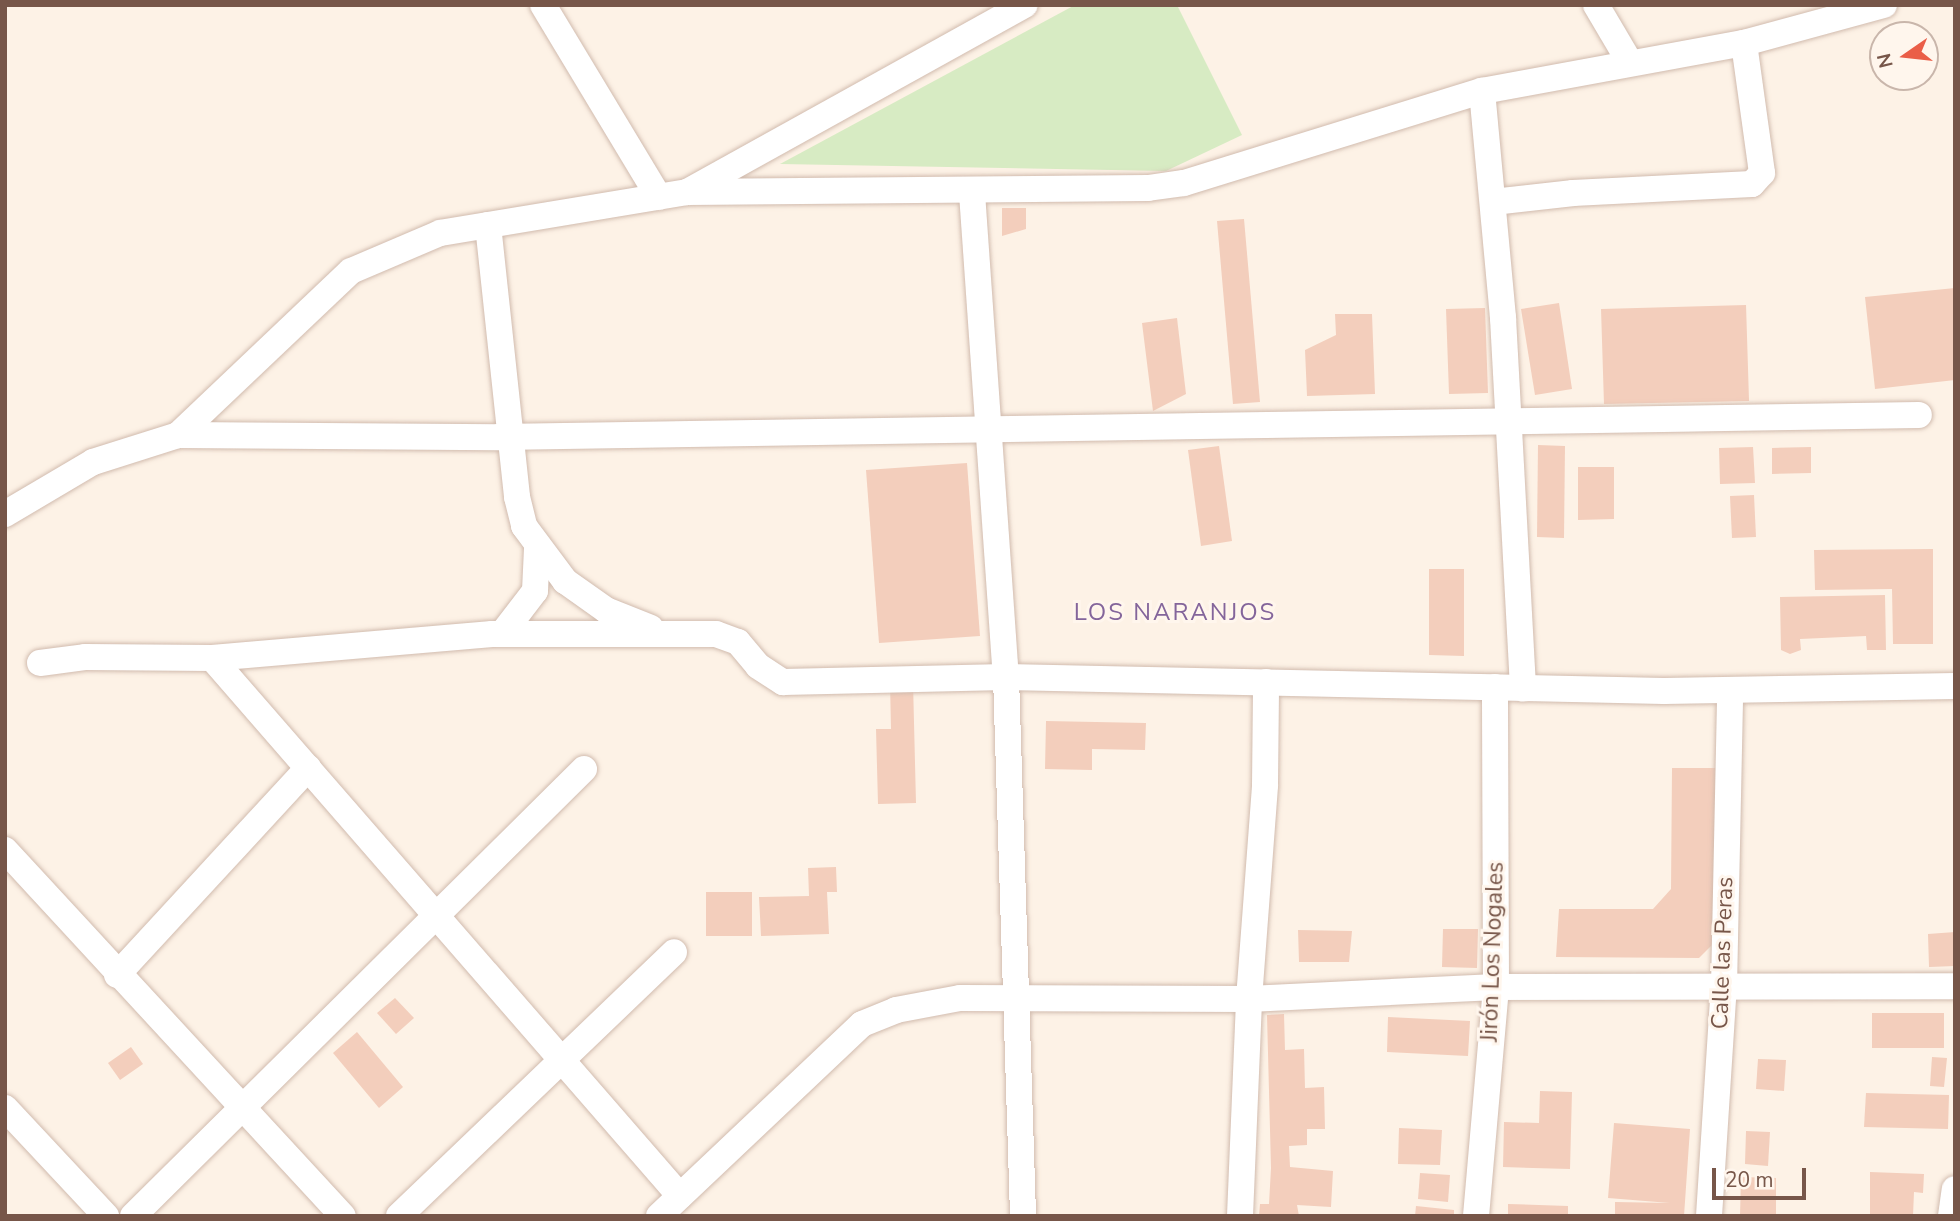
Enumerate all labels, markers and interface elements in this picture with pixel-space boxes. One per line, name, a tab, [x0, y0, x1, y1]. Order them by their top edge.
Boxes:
north arrow	[1869, 21, 1939, 91]
text: N	[1871, 51, 1900, 71]
district label: LOS NARANJOS	[1075, 599, 1275, 627]
street label: Jirón Los Nogales	[1476, 861, 1510, 1043]
street label: Calle las Peras	[1707, 876, 1739, 1030]
scale bar	[1715, 1154, 1810, 1198]
text: 20 m	[1725, 1166, 1774, 1194]

